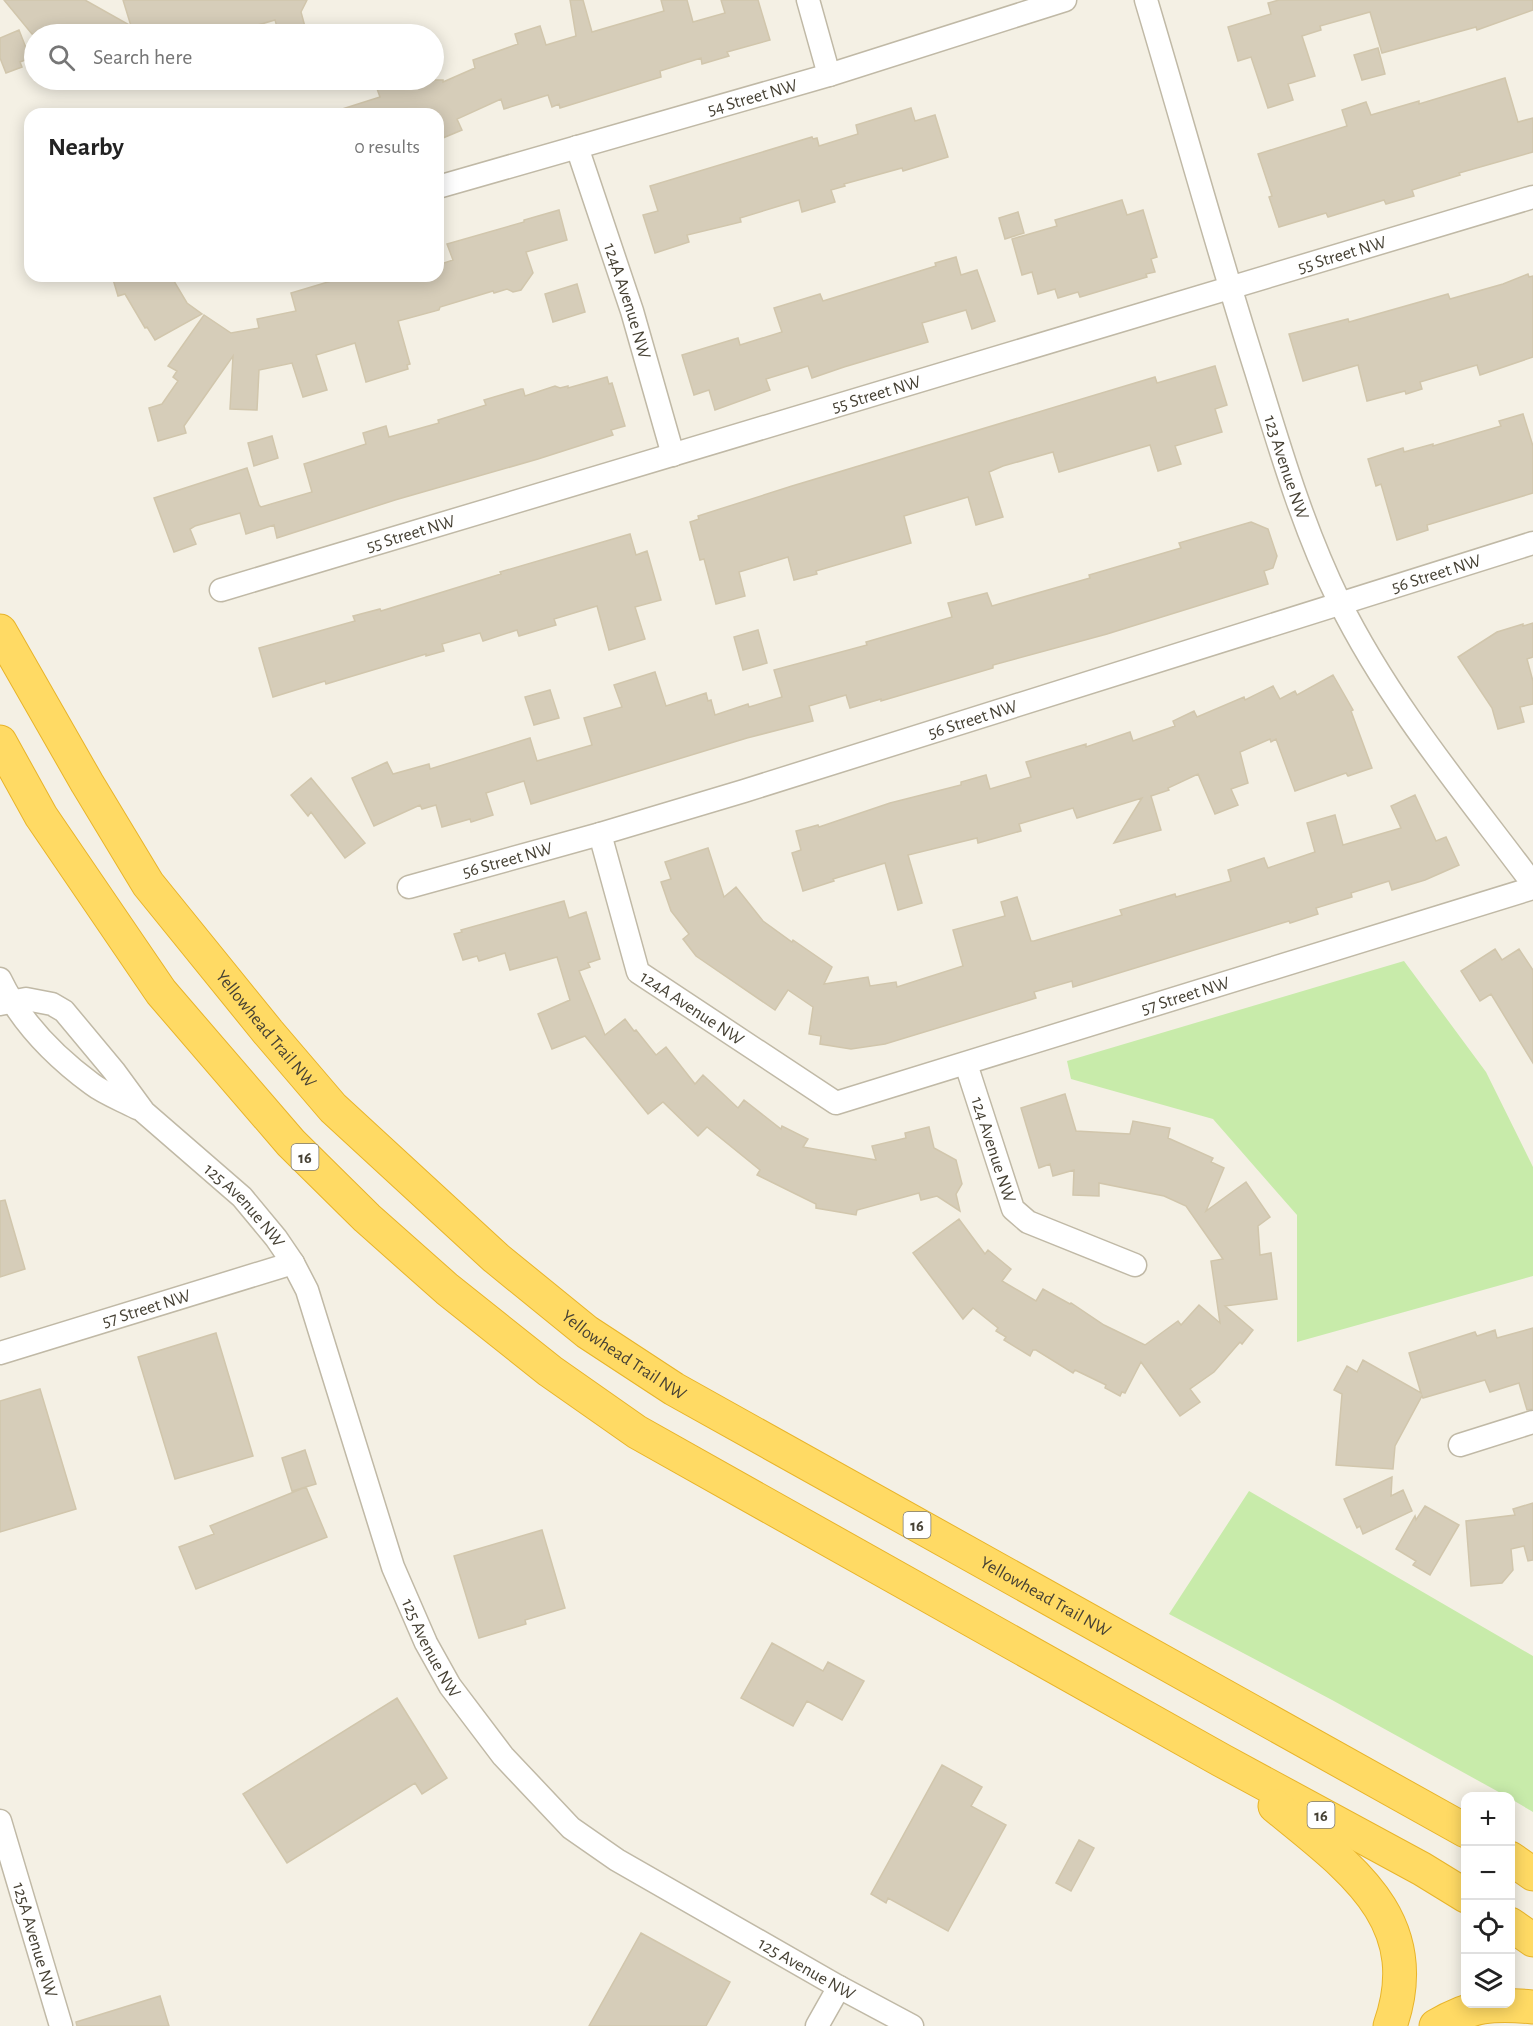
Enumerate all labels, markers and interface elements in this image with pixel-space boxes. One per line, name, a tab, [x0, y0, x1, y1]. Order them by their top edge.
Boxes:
search box	[24, 24, 444, 90]
icon: search	[45, 41, 78, 74]
text: Search here	[93, 46, 192, 68]
street label: 54 Street NW	[706, 77, 800, 119]
text: Nearby	[48, 134, 124, 160]
text: 0 results	[354, 137, 420, 157]
street label: 55 Street NW	[1296, 233, 1389, 277]
street label: 124A Avenue NW	[600, 241, 653, 361]
street label: 55 Street NW	[830, 373, 923, 416]
street label: 123 Avenue NW	[1260, 413, 1311, 522]
street label: 55 Street NW	[365, 512, 457, 556]
street label: 56 Street NW	[1390, 552, 1483, 597]
street label: 56 Street NW	[926, 698, 1020, 743]
street label: 56 Street NW	[461, 840, 555, 882]
street label: Yellowhead Trail NW	[212, 967, 319, 1091]
street label: 124A Avenue NW	[637, 968, 747, 1049]
street label: 57 Street NW	[1139, 974, 1232, 1018]
street label: 124 Avenue NW	[967, 1095, 1018, 1205]
road number: 16	[292, 1144, 318, 1170]
street label: 125 Avenue NW	[200, 1160, 287, 1251]
street label: 57 Street NW	[100, 1287, 193, 1331]
street label: Yellowhead Trail NW	[558, 1307, 689, 1404]
road number: 16	[904, 1512, 930, 1538]
street label: Yellowhead Trail NW	[977, 1554, 1113, 1641]
street label: 125 Avenue NW	[398, 1596, 463, 1701]
map controls	[1461, 1792, 1515, 2008]
button: +	[1461, 1792, 1515, 1846]
road number: 16	[1308, 1802, 1334, 1828]
button: −	[1461, 1846, 1515, 1900]
street label: 125A Avenue NW	[9, 1881, 60, 2000]
button: locate	[1461, 1900, 1515, 1954]
street label: 125 Avenue NW	[755, 1935, 858, 2004]
button: layers	[1461, 1954, 1515, 2008]

